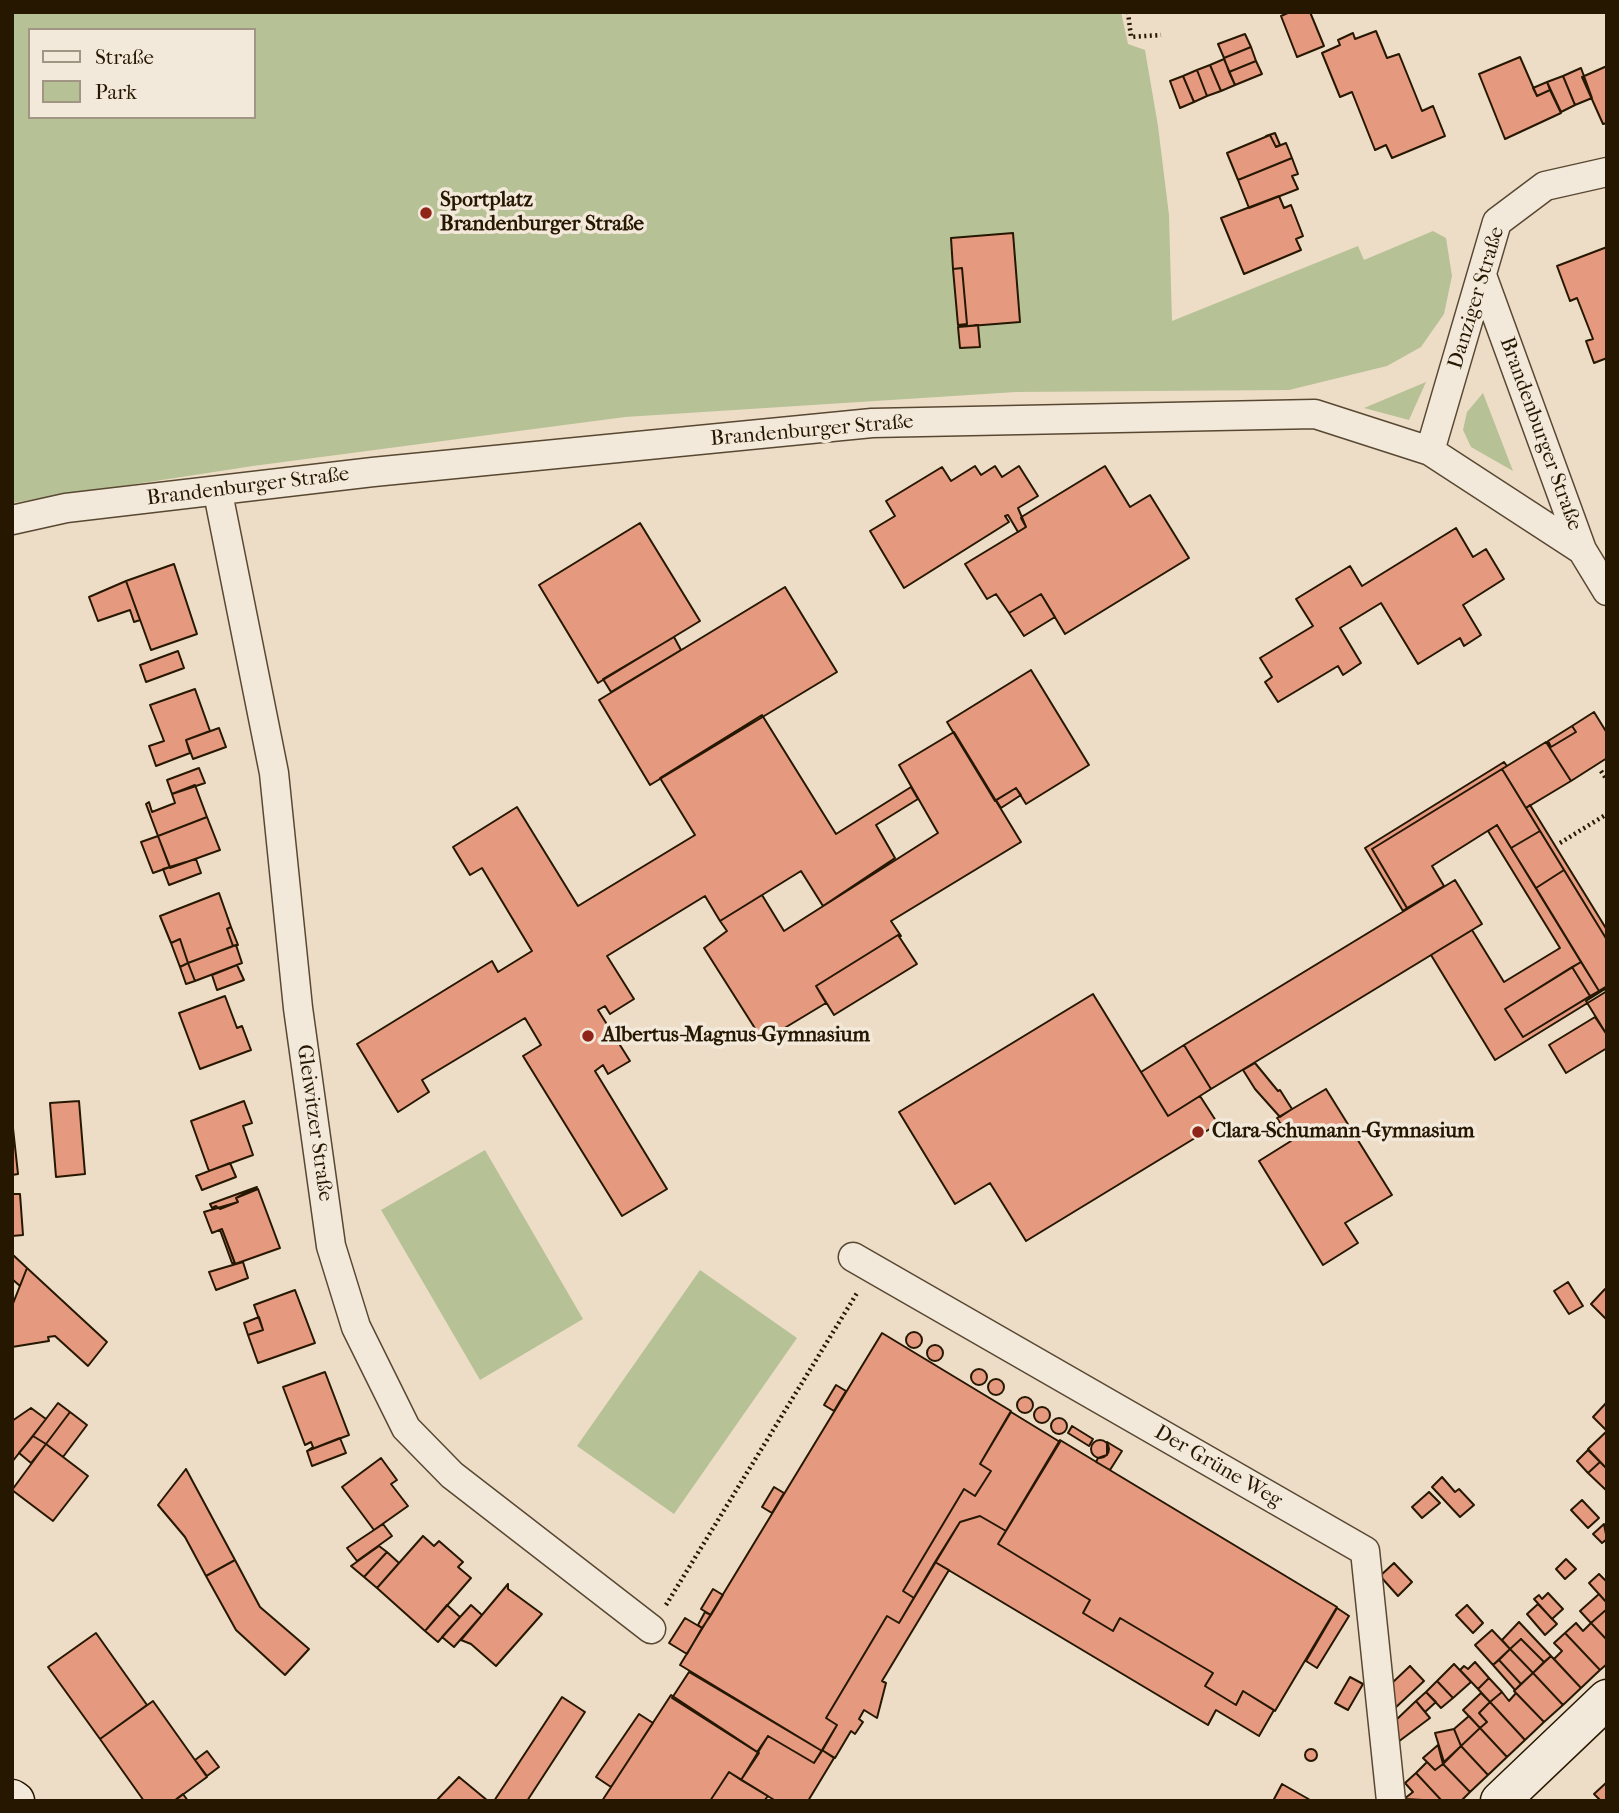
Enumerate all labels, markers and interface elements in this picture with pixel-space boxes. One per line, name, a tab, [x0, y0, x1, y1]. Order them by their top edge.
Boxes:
legend	[28, 28, 256, 119]
text: Straße	[95, 45, 154, 69]
text: Park	[95, 80, 137, 104]
place label: Sportplatz Brandenburger Straße	[440, 188, 644, 238]
marker: Sportplatz Brandenburger Straße	[418, 205, 434, 221]
street label: Danziger Straße	[1443, 224, 1511, 372]
street label: Brandenburger Straße	[1493, 334, 1587, 534]
street label: Brandenburger Straße	[709, 410, 915, 452]
street label: Brandenburger Straße	[145, 462, 351, 512]
place label: Albertus-Magnus-Gymnasium	[602, 1023, 870, 1049]
marker: Albertus-Magnus-Gymnasium	[580, 1028, 596, 1044]
street label: Gleiwitzer Straße	[291, 1043, 337, 1203]
place label: Clara-Schumann-Gymnasium	[1212, 1119, 1475, 1145]
marker: Clara-Schumann-Gymnasium	[1190, 1124, 1206, 1140]
street label: Der Grüne Weg	[1150, 1420, 1286, 1514]

